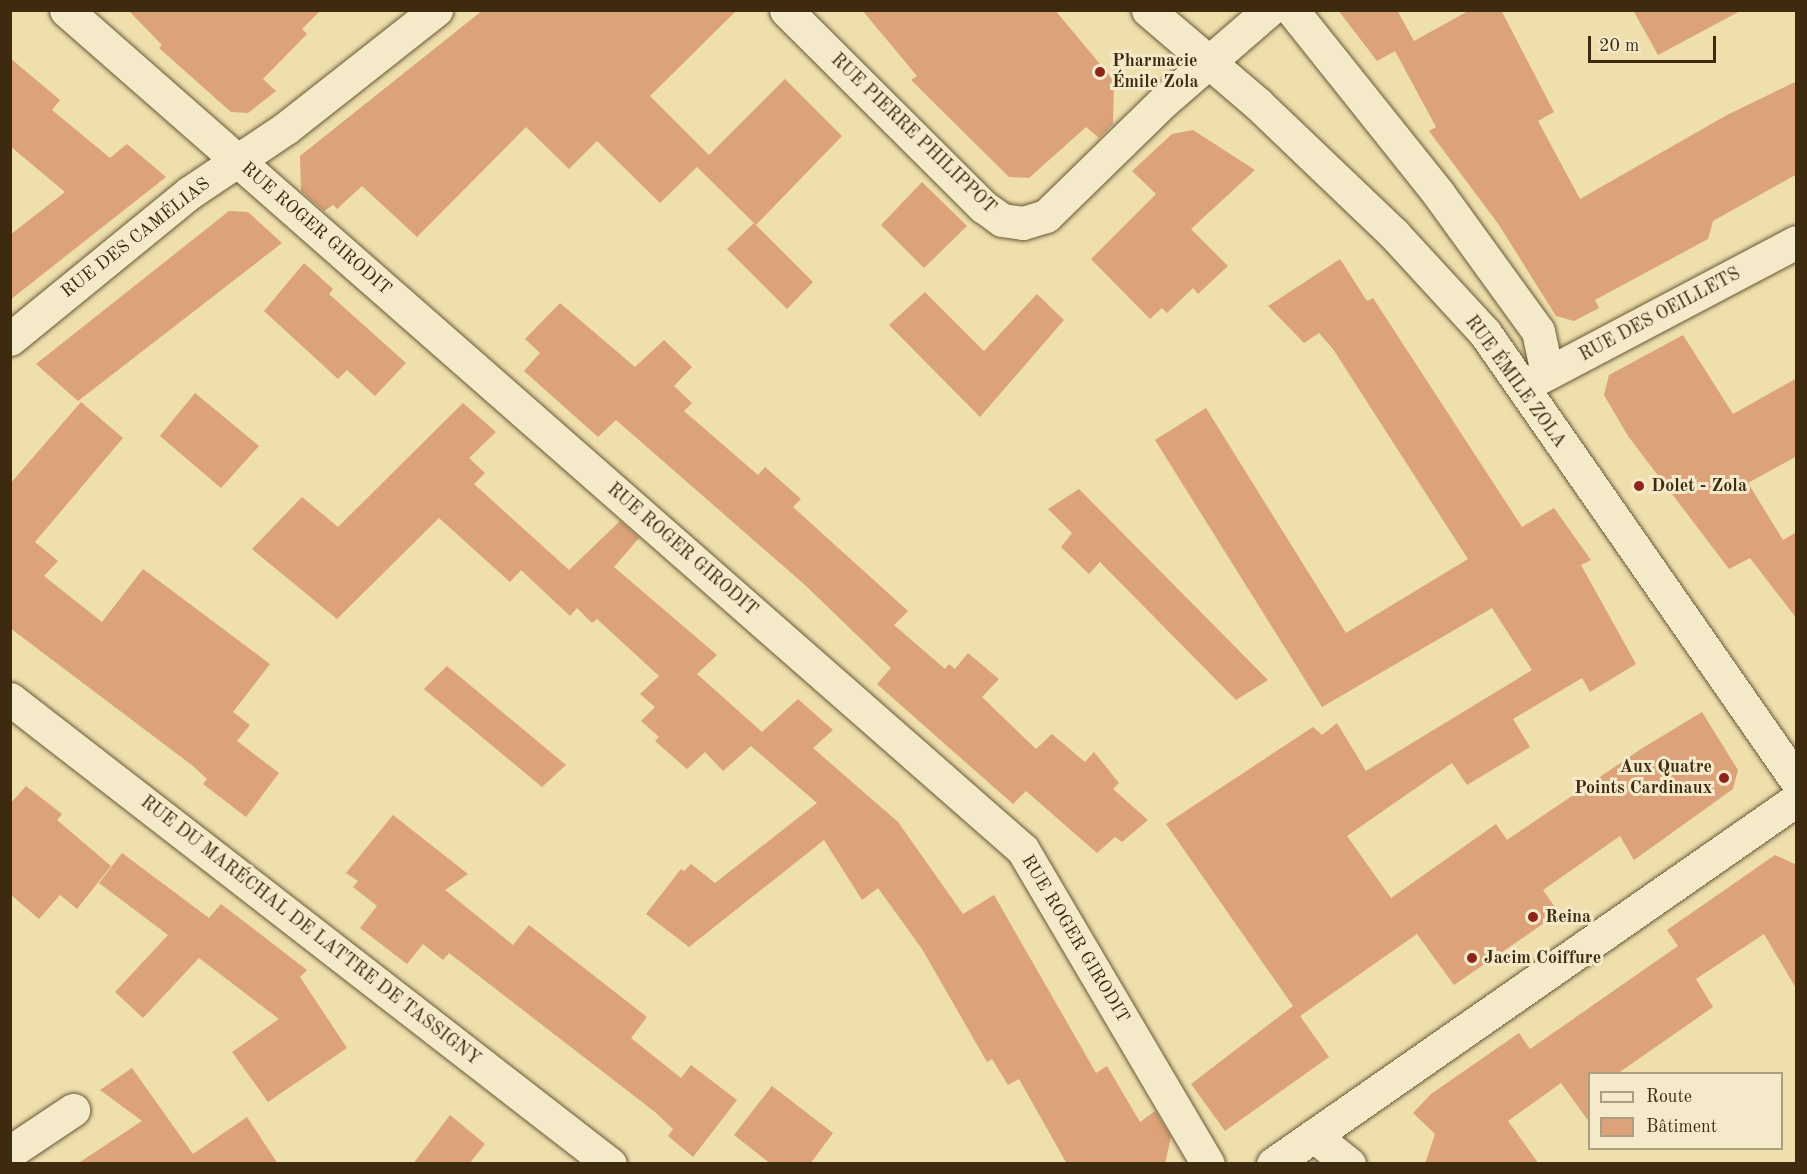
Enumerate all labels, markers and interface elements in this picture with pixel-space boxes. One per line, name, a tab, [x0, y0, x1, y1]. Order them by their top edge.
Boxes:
scale bar	[1591, 24, 1718, 62]
text: 20 m	[1599, 37, 1639, 55]
street label: RUE PIERRE PHILIPPOT	[826, 49, 1000, 219]
place label: Pharmacie Émile Zola	[1112, 51, 1199, 94]
marker: Pharmacie Émile Zola	[1093, 65, 1107, 79]
street label: RUE ROGER GIRODIT	[236, 158, 396, 300]
street label: RUE DES CAMÉLIAS	[57, 173, 215, 303]
street label: RUE DES OEILLETS	[1576, 263, 1744, 367]
street label: RUE ÉMILE ZOLA	[1460, 312, 1570, 452]
place label: Dolet - Zola	[1651, 475, 1747, 497]
street label: RUE ROGER GIRODIT	[602, 479, 762, 621]
marker: Dolet - Zola	[1632, 479, 1646, 493]
place label: Aux Quatre Points Cardinaux	[1574, 757, 1712, 800]
marker: Aux Quatre Points Cardinaux	[1717, 771, 1731, 785]
street label: RUE DU MARÉCHAL DE LATTRE DE TASSIGNY	[136, 792, 484, 1070]
street label: RUE ROGER GIRODIT	[1016, 851, 1134, 1027]
place label: Reina	[1545, 906, 1591, 928]
marker: Reina	[1526, 910, 1540, 924]
place label: Jacim Coiffure	[1484, 947, 1601, 969]
marker: Jacim Coiffure	[1465, 951, 1479, 965]
legend	[1588, 1072, 1783, 1150]
text: Route	[1646, 1088, 1692, 1106]
text: Bâtiment	[1646, 1118, 1717, 1136]

